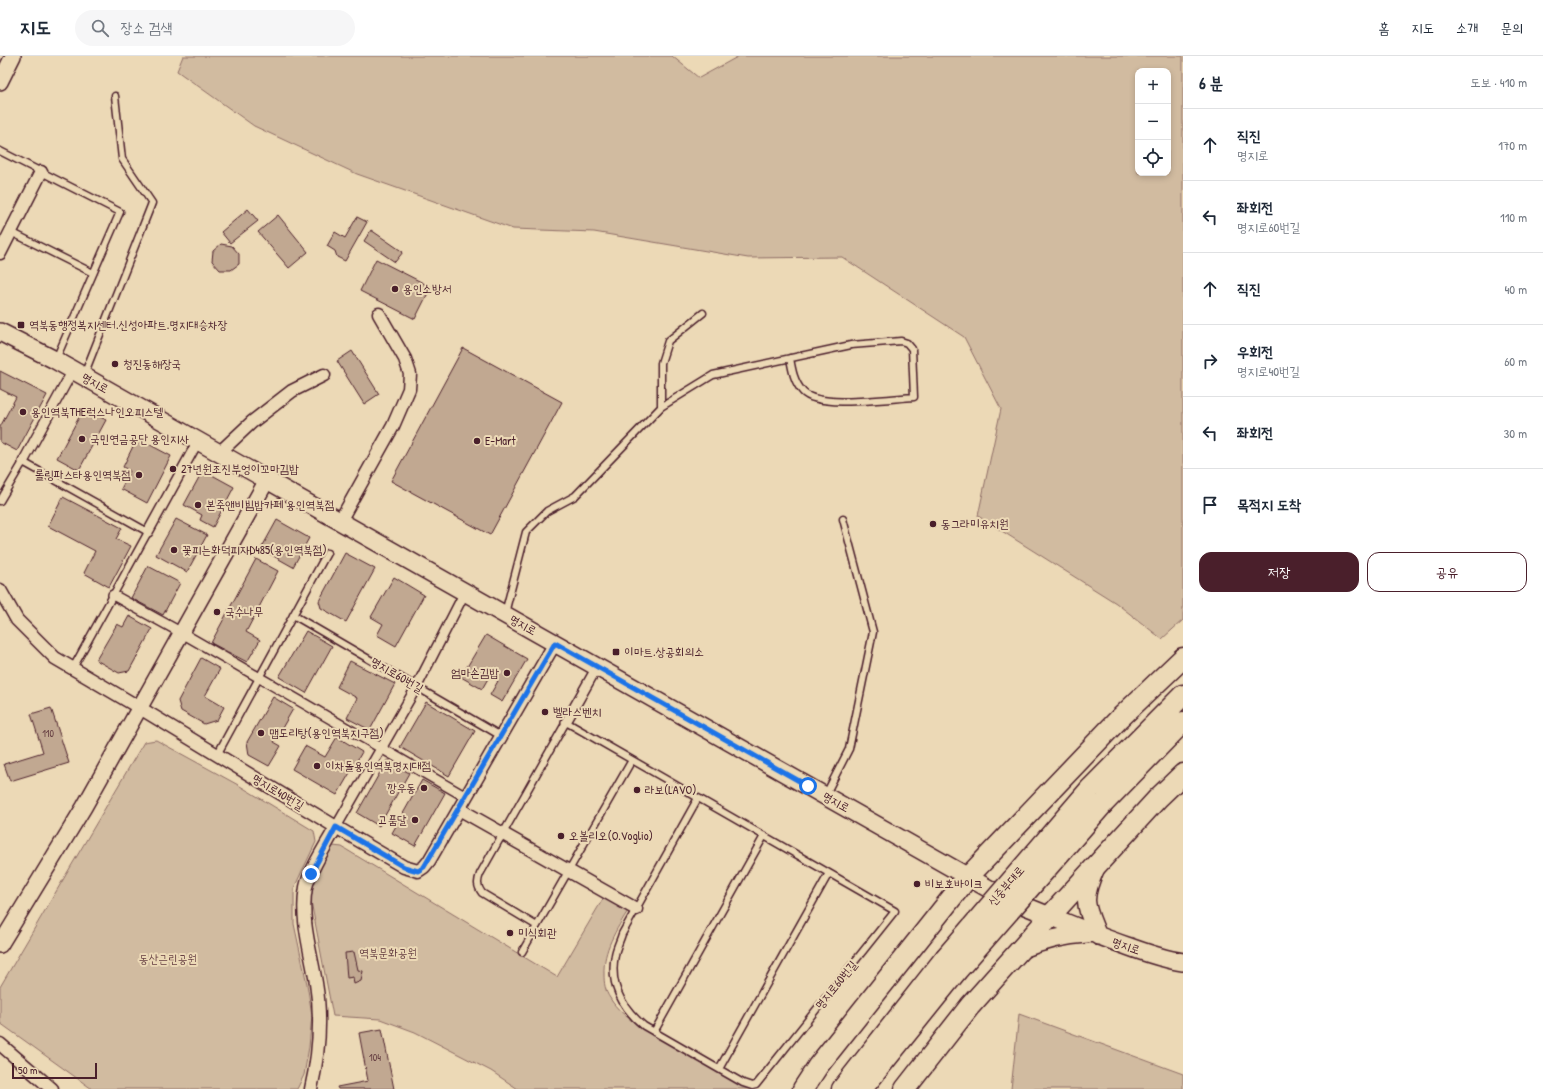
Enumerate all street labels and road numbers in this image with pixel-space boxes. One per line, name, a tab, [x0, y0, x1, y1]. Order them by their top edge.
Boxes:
street label: 명지로	[78, 368, 112, 397]
street label: 명지로	[506, 610, 540, 639]
street label: 명지로60번길	[368, 653, 427, 697]
street label: 명지로40번길	[249, 769, 308, 814]
street label: 명지로	[819, 787, 853, 816]
street label: 신중부대로	[983, 862, 1028, 909]
street label: 명지로	[1110, 933, 1143, 958]
street label: 명지로60번길	[811, 956, 861, 1013]

